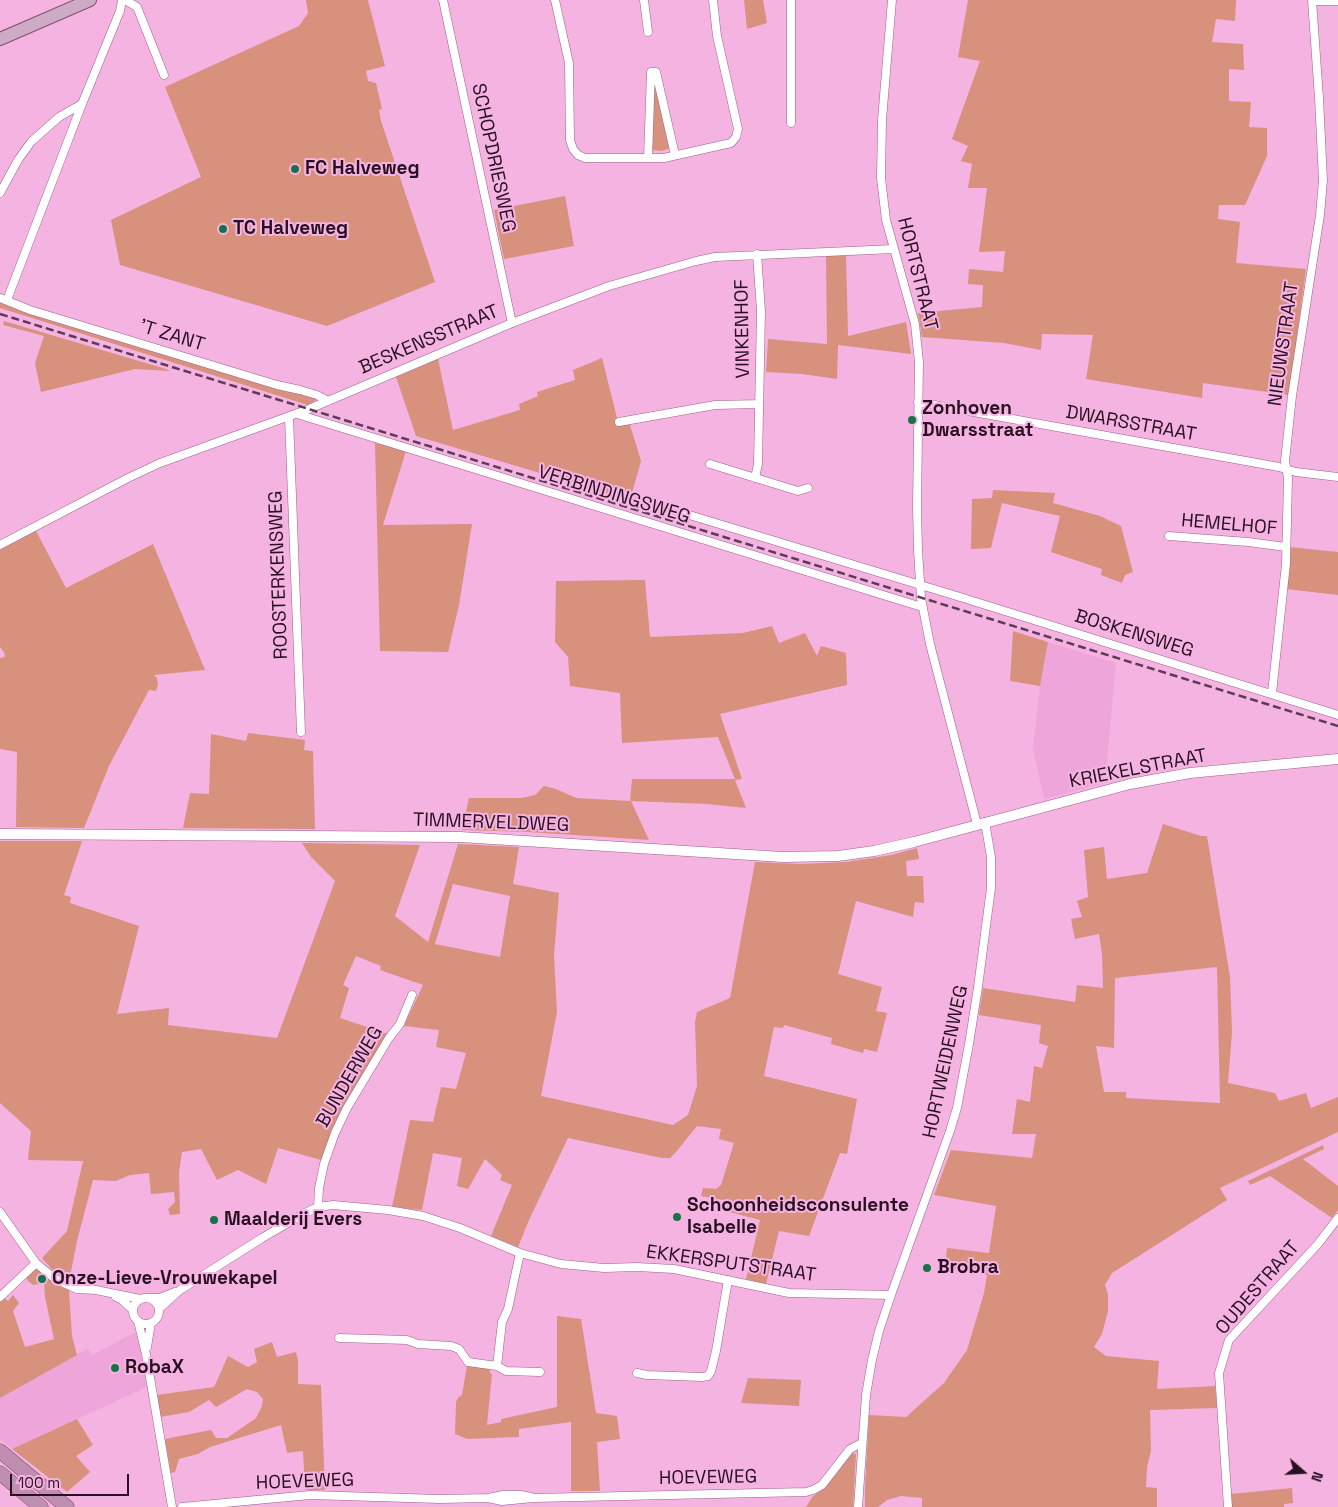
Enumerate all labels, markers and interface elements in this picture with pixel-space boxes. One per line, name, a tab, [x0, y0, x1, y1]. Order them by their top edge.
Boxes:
street label: SCHOPDRIESWEG	[466, 81, 520, 235]
place label: FC Halveweg	[305, 158, 420, 180]
marker: FC Halveweg	[289, 163, 301, 175]
street label: HORTSTRAAT	[892, 215, 942, 333]
place label: TC Halveweg	[233, 218, 348, 240]
marker: TC Halveweg	[217, 223, 229, 235]
street label: VINKENHOF	[731, 279, 755, 379]
street label: NIEUWSTRAAT	[1264, 280, 1304, 408]
street label: BESKENSSTRAAT	[356, 300, 502, 380]
street label: 'T ZANT	[136, 315, 208, 357]
place label: Zonhoven Dwarsstraat	[922, 398, 1033, 442]
street label: DWARSSTRAAT	[1064, 401, 1198, 447]
marker: Zonhoven Dwarsstraat	[906, 414, 918, 426]
street label: VERBINDINGSWEG	[535, 461, 693, 529]
street label: ROOSTERKENSWEG	[265, 490, 293, 660]
street label: HEMELHOF	[1180, 509, 1278, 541]
street label: BOSKENSWEG	[1072, 605, 1196, 663]
street label: KRIEKELSTRAAT	[1067, 745, 1209, 793]
street label: TIMMERVELDWEG	[413, 809, 569, 837]
street label: HORTWEIDENWEG	[919, 983, 973, 1141]
street label: BUNDERWEG	[312, 1022, 388, 1132]
place label: Schoonheidsconsulente Isabelle	[687, 1195, 909, 1239]
place label: Maalderij Evers	[224, 1209, 362, 1231]
marker: Schoonheidsconsulente Isabelle	[671, 1211, 683, 1223]
marker: Maalderij Evers	[208, 1214, 220, 1226]
street label: OUDESTRAAT	[1211, 1237, 1305, 1339]
street label: EKKERSPUTSTRAAT	[645, 1241, 817, 1287]
place label: Brobra	[937, 1257, 999, 1279]
marker: Brobra	[921, 1262, 933, 1274]
place label: Onze-Lieve-Vrouwekapel	[52, 1268, 278, 1290]
marker: Onze-Lieve-Vrouwekapel	[36, 1273, 48, 1285]
place label: RobaX	[125, 1357, 184, 1379]
marker: RobaX	[109, 1362, 121, 1374]
north arrow	[1278, 1447, 1328, 1497]
scale bar	[12, 1464, 131, 1496]
street label: HOEVEWEG	[659, 1466, 757, 1490]
street label: HOEVEWEG	[256, 1469, 354, 1495]
text: N	[1307, 1470, 1327, 1484]
text: 100 m	[18, 1473, 60, 1492]

